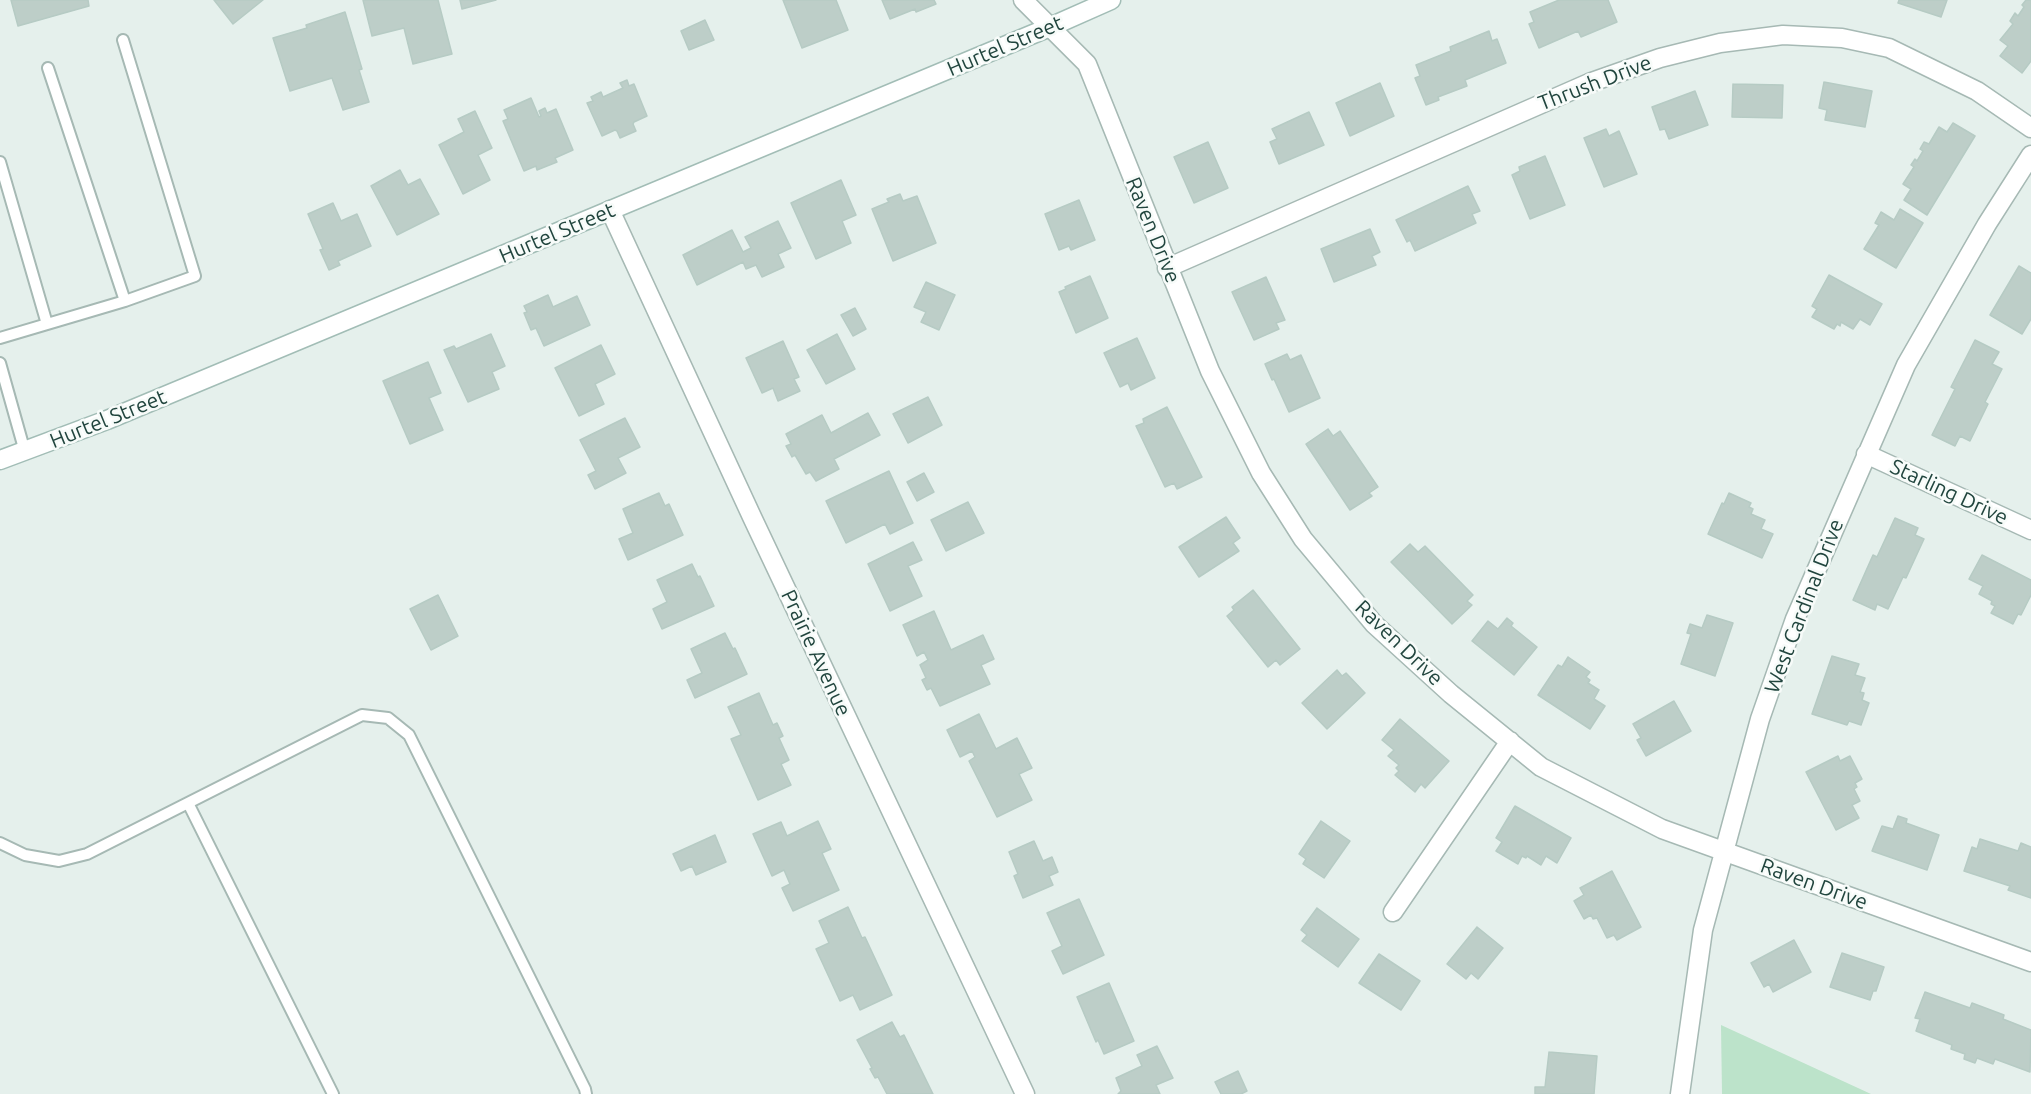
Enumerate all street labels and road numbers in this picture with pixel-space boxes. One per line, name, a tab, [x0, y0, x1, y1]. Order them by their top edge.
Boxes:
street label: Hurtel Street	[943, 10, 1067, 82]
street label: Thrush Drive	[1535, 50, 1655, 116]
street label: Raven Drive	[1120, 173, 1186, 287]
street label: Hurtel Street	[495, 197, 619, 269]
street label: Hurtel Street	[46, 384, 170, 454]
street label: Starling Drive	[1886, 454, 2012, 530]
street label: West Cardinal Drive	[1759, 515, 1849, 697]
street label: Prairie Avenue	[776, 586, 856, 720]
street label: Raven Drive	[1350, 595, 1448, 691]
street label: Raven Drive	[1757, 853, 1871, 915]

